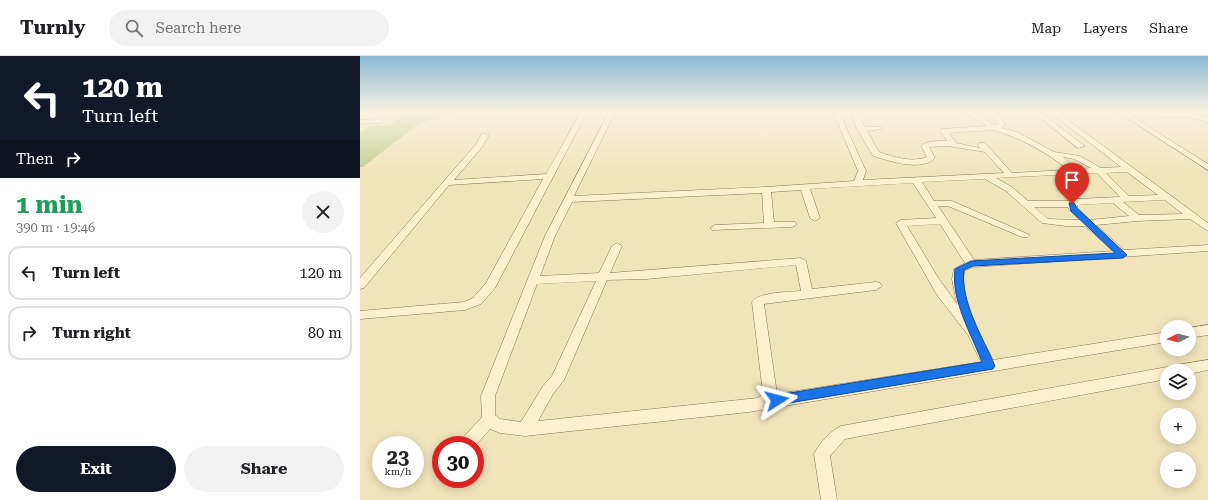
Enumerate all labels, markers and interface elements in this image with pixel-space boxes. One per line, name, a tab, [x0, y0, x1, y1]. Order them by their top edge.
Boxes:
search box	[109, 10, 389, 46]
text: Turnly	[20, 16, 85, 39]
icon: search	[123, 17, 145, 39]
text: Search here	[155, 19, 241, 37]
text: Map	[1031, 20, 1061, 36]
text: Layers	[1083, 20, 1127, 36]
text: Share	[1149, 20, 1188, 36]
text: 120 m	[82, 71, 163, 104]
icon: left	[16, 72, 68, 124]
text: Turn left	[82, 105, 158, 126]
icon: right	[62, 148, 84, 170]
text: Then	[16, 150, 54, 168]
pin	[1055, 163, 1089, 204]
icon: arrive	[1061, 169, 1083, 191]
text: 1 min	[16, 191, 83, 219]
button: close	[302, 191, 344, 233]
text: 390 m · 19:46	[16, 220, 95, 235]
icon: left	[18, 262, 40, 284]
text: Turn left	[52, 264, 120, 282]
text: 120 m	[299, 264, 342, 282]
north arrow	[1160, 320, 1196, 356]
map controls	[1160, 320, 1196, 488]
icon: right	[18, 322, 40, 344]
text: Turn right	[52, 324, 131, 342]
text: 80 m	[308, 324, 342, 342]
button: layers	[1160, 364, 1196, 400]
position arrow	[756, 379, 798, 421]
button: +	[1160, 408, 1196, 444]
speed limit sign: 30	[432, 436, 484, 488]
text: 23	[387, 445, 409, 469]
button: Exit	[16, 446, 176, 492]
button: Share	[184, 446, 344, 492]
button: −	[1160, 452, 1196, 488]
text: km/h	[385, 466, 411, 477]

